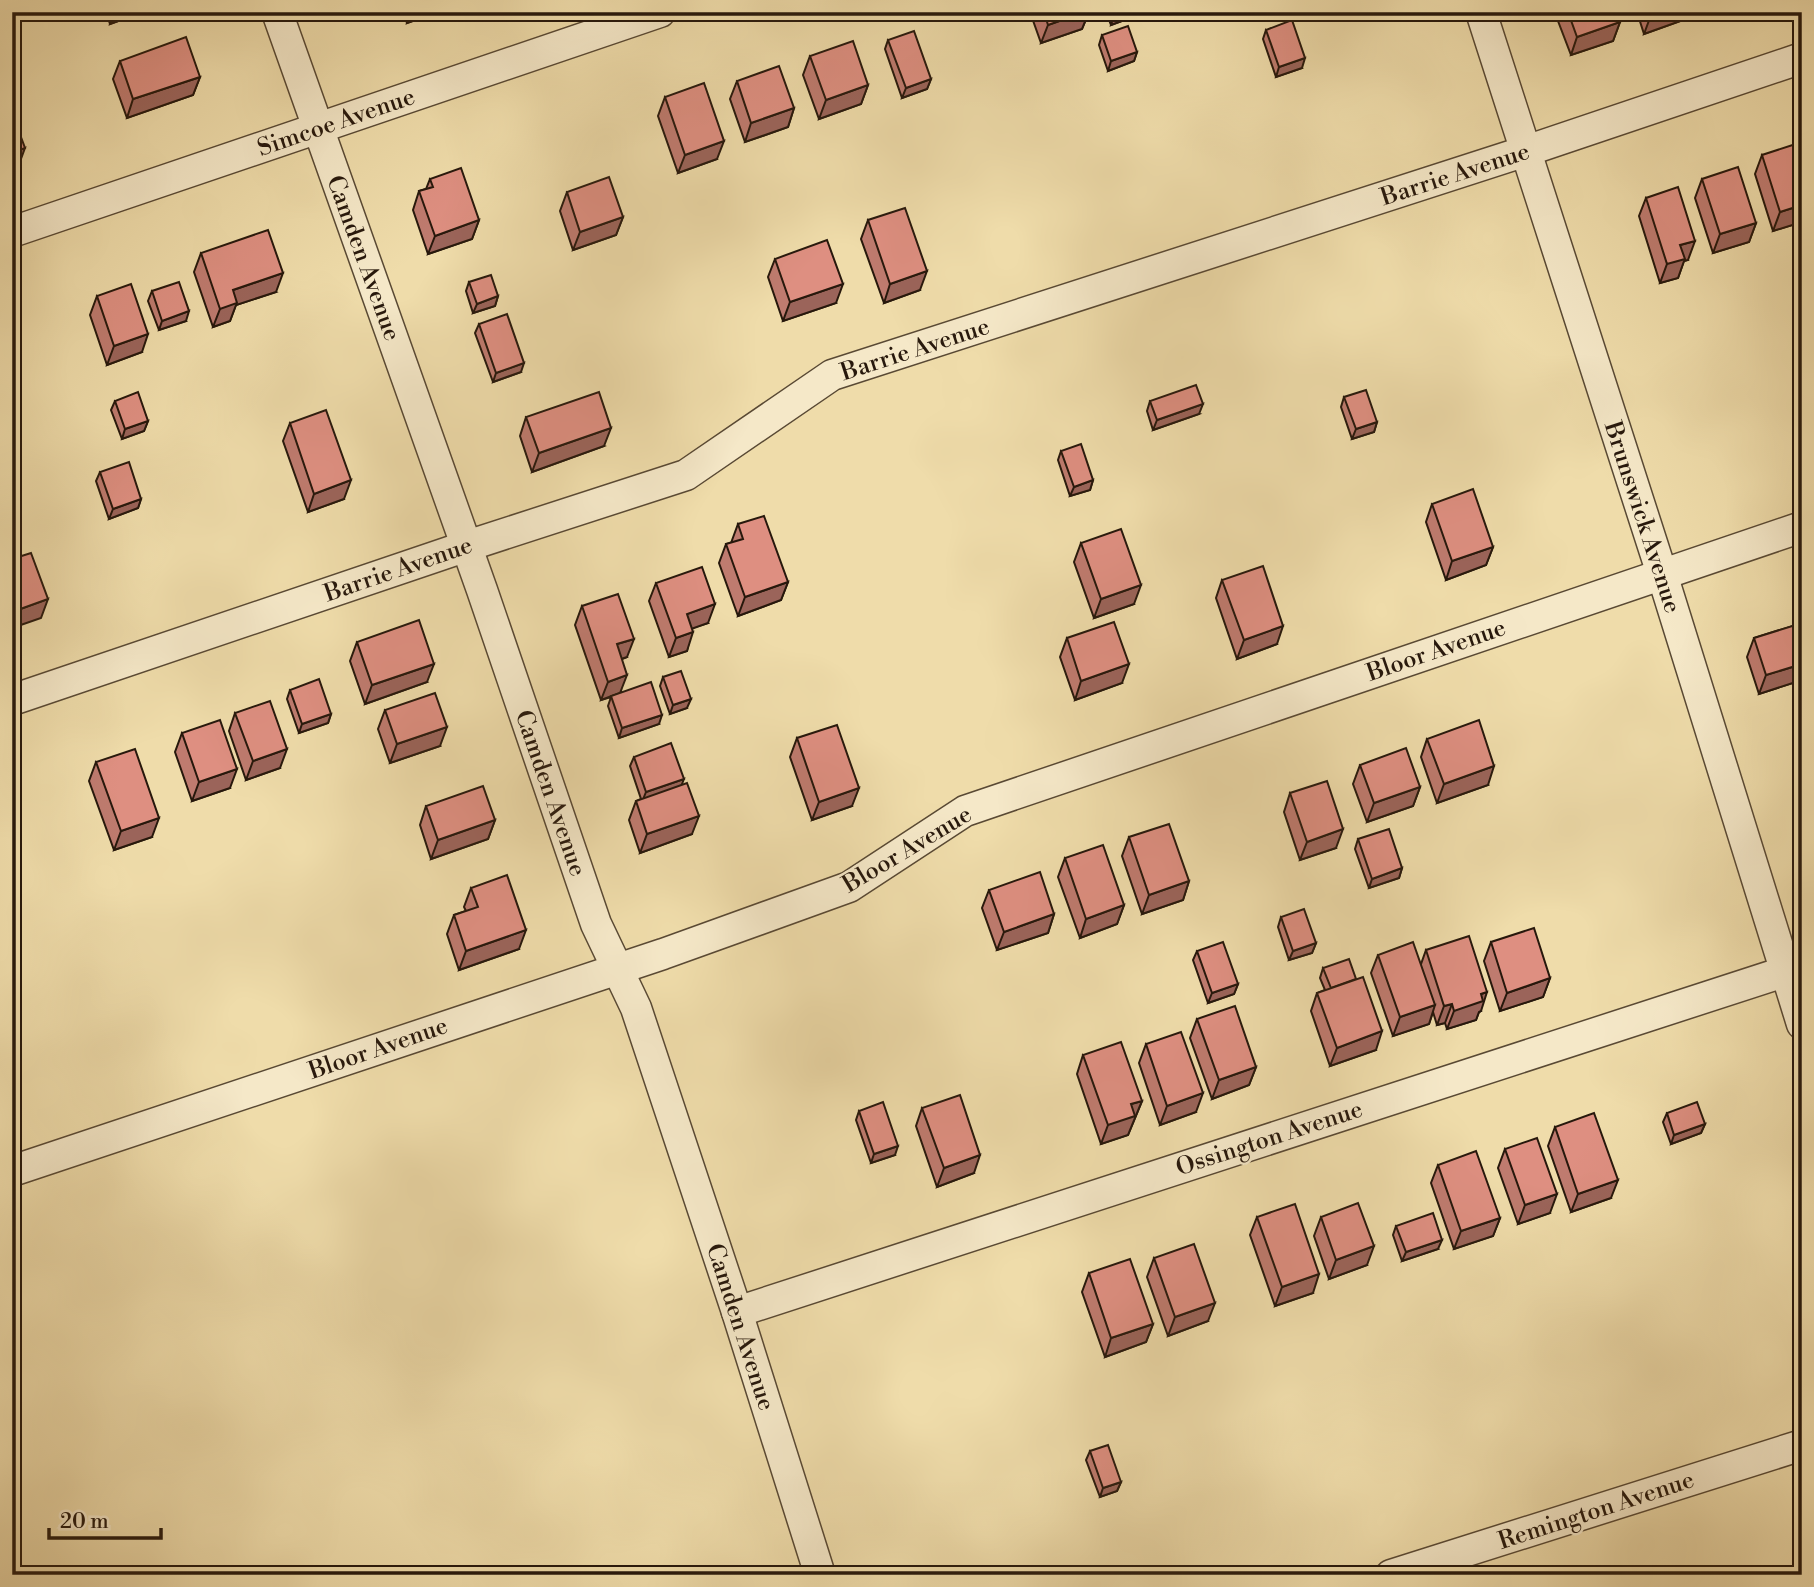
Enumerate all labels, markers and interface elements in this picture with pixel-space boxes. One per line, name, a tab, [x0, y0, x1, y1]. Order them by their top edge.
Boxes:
street label: Simcoe Avenue	[254, 82, 419, 164]
street label: Barrie Avenue	[1376, 137, 1534, 213]
street label: Camden Avenue	[319, 172, 407, 345]
street label: Barrie Avenue	[836, 312, 994, 388]
street label: Brunswick Avenue	[1597, 417, 1687, 617]
street label: Barrie Avenue	[319, 531, 476, 610]
street label: Bloor Avenue	[1362, 613, 1510, 689]
street label: Camden Avenue	[508, 706, 593, 880]
street label: Bloor Avenue	[837, 800, 978, 901]
street label: Bloor Avenue	[304, 1011, 452, 1087]
street label: Ossington Avenue	[1172, 1095, 1366, 1183]
street label: Camden Avenue	[699, 1240, 781, 1415]
street label: Remington Avenue	[1495, 1465, 1698, 1557]
scale bar	[49, 1496, 161, 1540]
text: 20 m	[60, 1509, 109, 1535]

